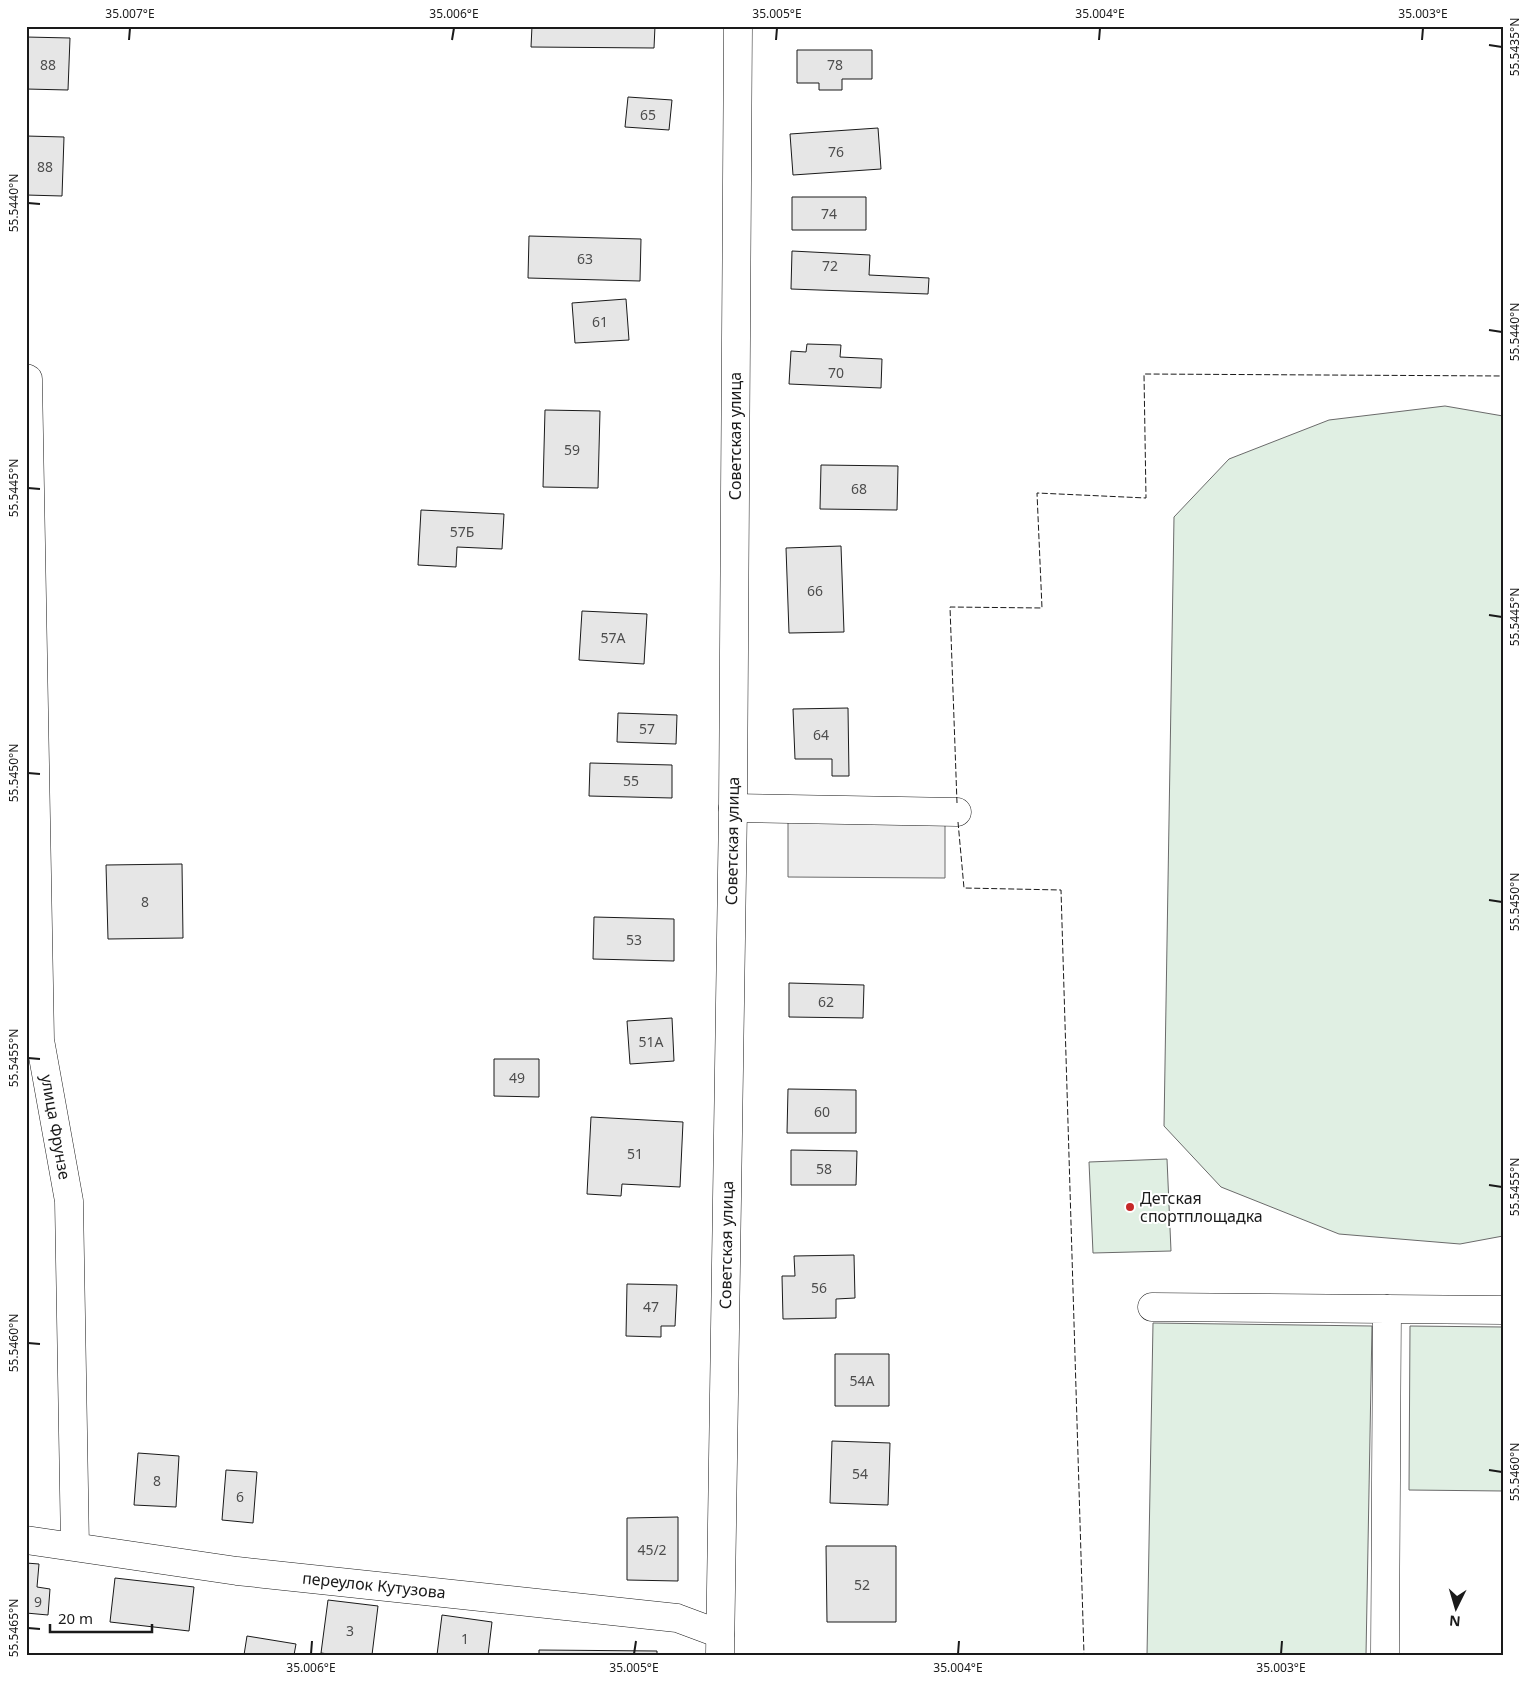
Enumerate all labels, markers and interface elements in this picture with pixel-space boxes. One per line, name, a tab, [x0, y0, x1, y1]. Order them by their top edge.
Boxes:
text: 35.007°E	[105, 5, 155, 22]
text: 35.006°E	[429, 5, 479, 22]
text: 35.005°E	[752, 5, 802, 22]
text: 35.004°E	[1075, 5, 1125, 22]
text: 35.003°E	[1398, 5, 1448, 22]
text: 55.5435°N	[1506, 18, 1523, 76]
house number: 88	[40, 55, 56, 74]
house number: 78	[827, 55, 843, 74]
house number: 65	[640, 105, 656, 124]
house number: 76	[828, 142, 844, 161]
house number: 88	[37, 157, 53, 176]
text: 55.5440°N	[5, 174, 22, 232]
house number: 74	[821, 204, 837, 223]
house number: 63	[577, 249, 593, 268]
house number: 72	[822, 256, 838, 275]
text: 55.5440°N	[1506, 303, 1523, 361]
house number: 61	[592, 312, 608, 331]
house number: 70	[828, 363, 844, 382]
street label: Советская улица	[724, 372, 746, 500]
house number: 59	[564, 440, 580, 459]
text: 55.5445°N	[5, 459, 22, 517]
house number: 68	[851, 479, 867, 498]
house number: 57Б	[450, 522, 474, 541]
house number: 66	[807, 581, 823, 600]
text: 55.5445°N	[1506, 588, 1523, 646]
house number: 57А	[601, 628, 626, 647]
house number: 57	[639, 719, 655, 738]
house number: 64	[813, 725, 829, 744]
text: 55.5450°N	[5, 744, 22, 802]
house number: 55	[623, 771, 639, 790]
street label: Советская улица	[720, 777, 744, 905]
text: 55.5450°N	[1506, 873, 1523, 931]
house number: 8	[141, 892, 149, 911]
house number: 53	[626, 930, 642, 949]
house number: 62	[818, 992, 834, 1011]
text: 55.5455°N	[5, 1029, 22, 1087]
house number: 51А	[639, 1032, 664, 1051]
house number: 49	[509, 1068, 525, 1087]
street label: улица Фрунзе	[36, 1073, 76, 1181]
house number: 60	[814, 1102, 830, 1121]
house number: 51	[627, 1144, 643, 1163]
text: 55.5455°N	[1506, 1158, 1523, 1216]
house number: 58	[816, 1159, 832, 1178]
street label: Советская улица	[714, 1181, 738, 1309]
place label: Детская спортплощадка	[1140, 1187, 1263, 1227]
marker: Детская спортплощадка	[1124, 1201, 1136, 1213]
house number: 56	[811, 1278, 827, 1297]
house number: 47	[643, 1297, 659, 1316]
text: 55.5460°N	[5, 1314, 22, 1372]
house number: 54А	[850, 1371, 875, 1390]
text: 55.5460°N	[1506, 1443, 1523, 1501]
house number: 54	[852, 1464, 868, 1483]
house number: 8	[153, 1471, 161, 1490]
house number: 6	[236, 1487, 244, 1506]
house number: 45/2	[637, 1540, 667, 1559]
street label: переулок Кутузова	[301, 1567, 447, 1603]
house number: 52	[854, 1575, 870, 1594]
north arrow	[1432, 1584, 1482, 1634]
house number: 9	[34, 1592, 42, 1611]
text: 55.5465°N	[5, 1599, 22, 1657]
scale bar	[50, 1601, 152, 1633]
text: 20 m	[58, 1608, 93, 1628]
text: N	[1448, 1611, 1461, 1631]
house number: 3	[346, 1621, 354, 1640]
house number: 1	[461, 1629, 469, 1648]
text: 35.006°E	[286, 1659, 336, 1676]
text: 35.005°E	[609, 1659, 659, 1676]
text: 35.004°E	[933, 1659, 983, 1676]
text: 35.003°E	[1256, 1659, 1306, 1676]

